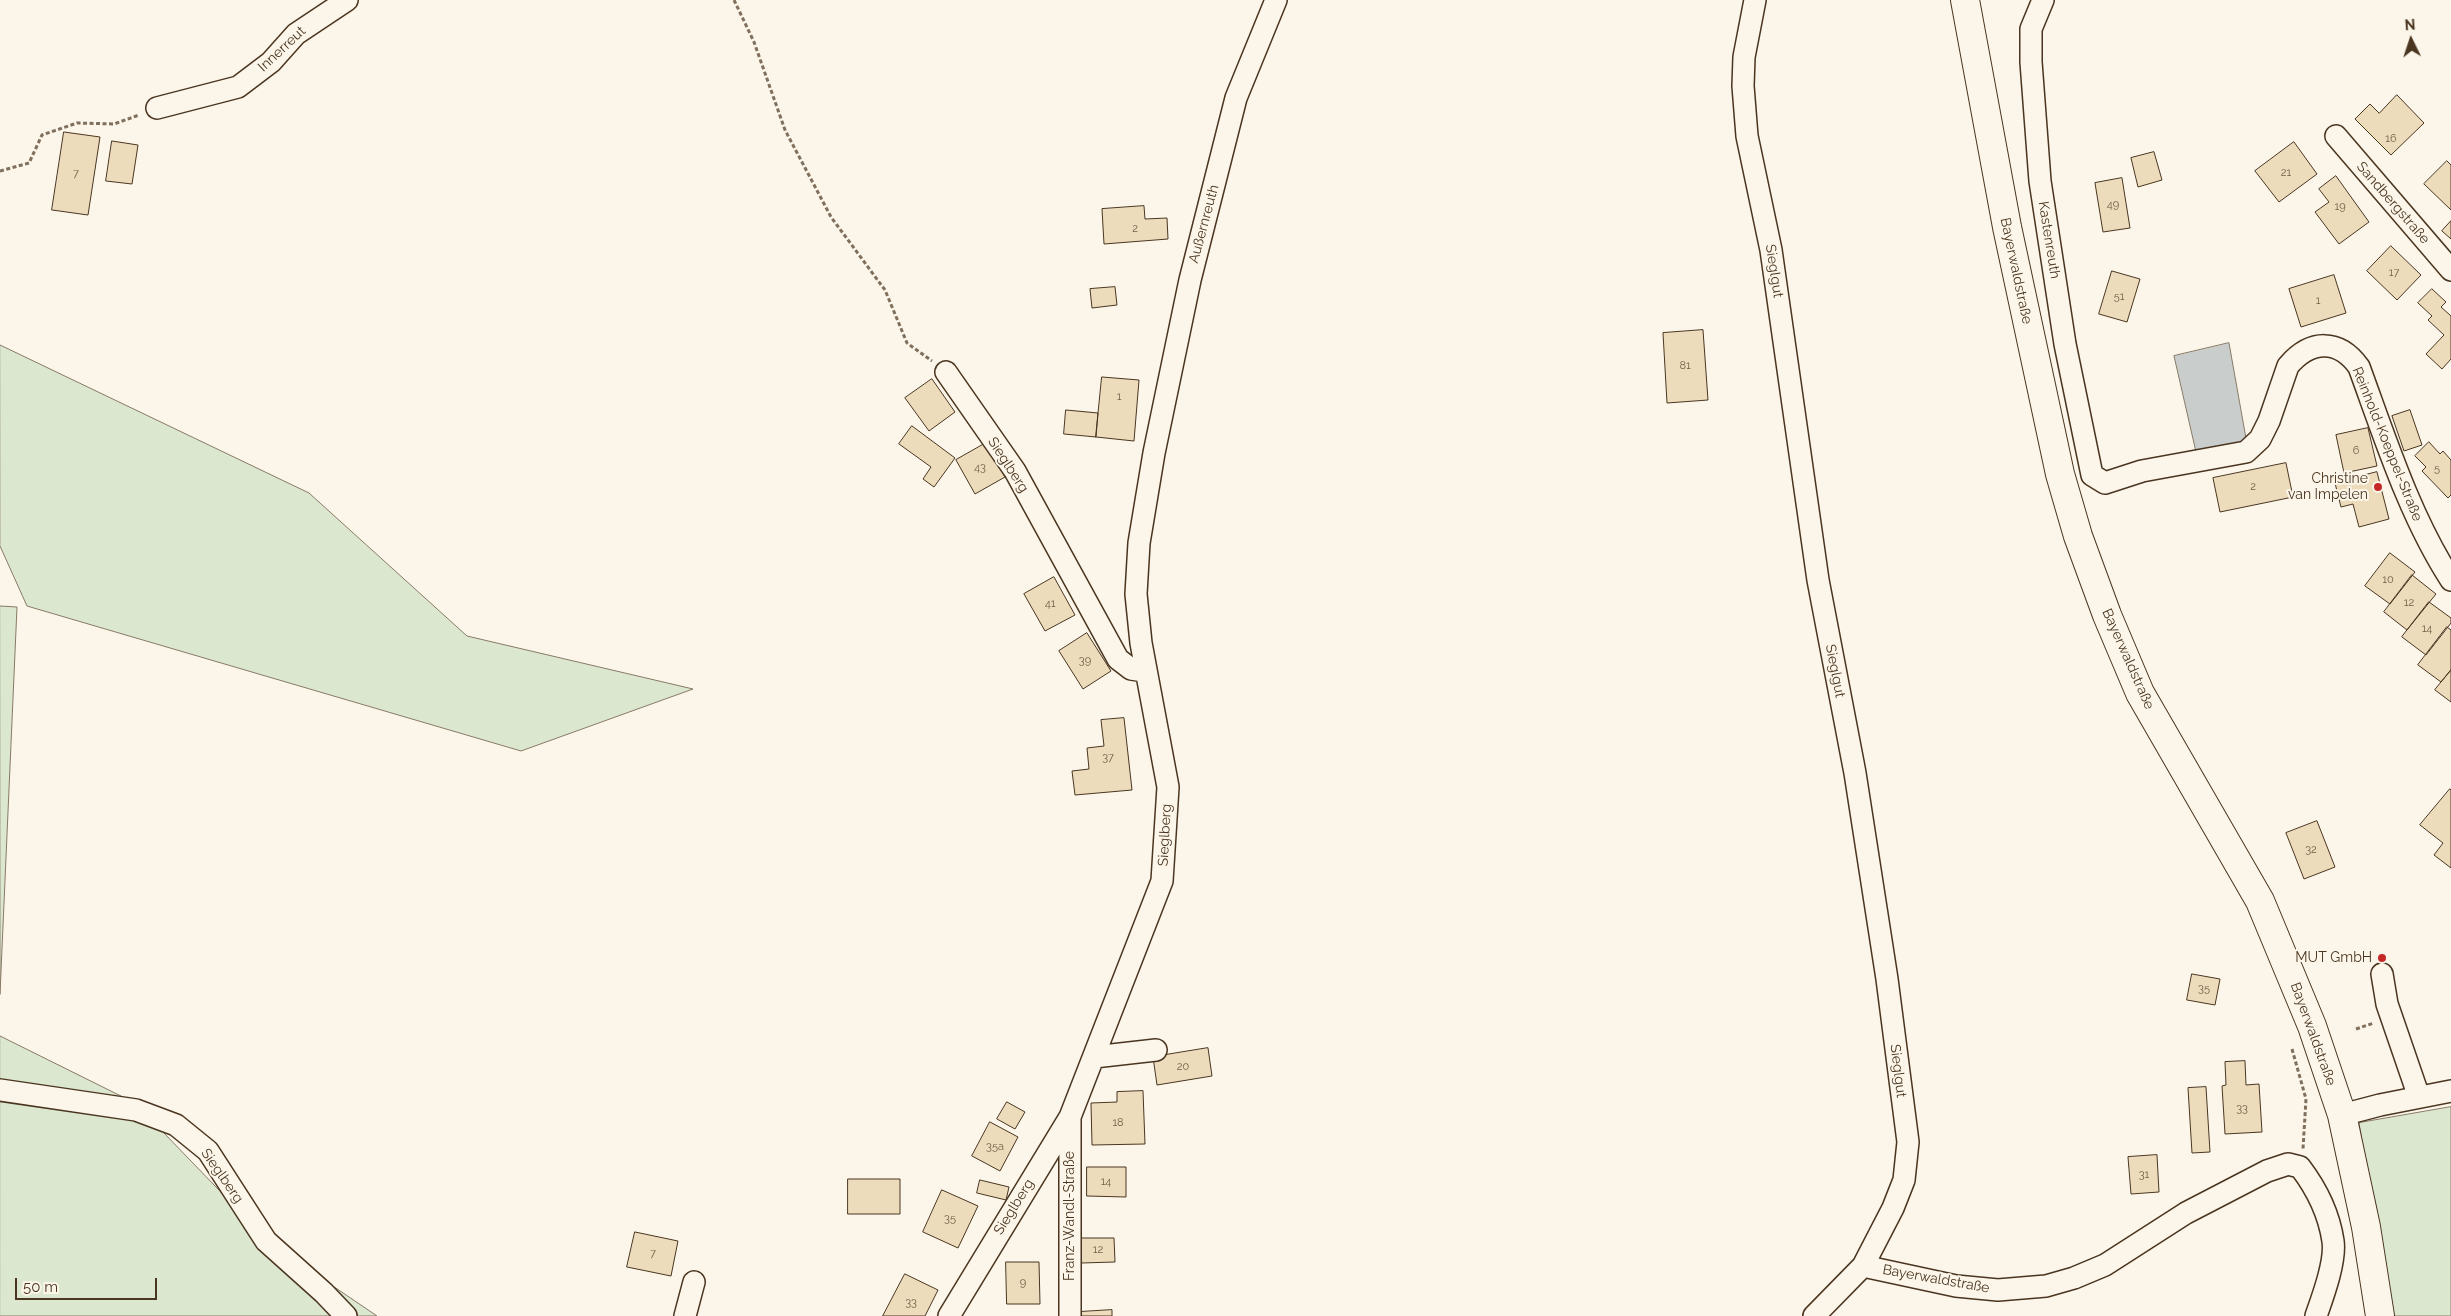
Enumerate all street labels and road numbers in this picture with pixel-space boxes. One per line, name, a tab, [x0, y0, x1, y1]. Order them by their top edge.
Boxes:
street label: Innerreut	[255, 23, 309, 75]
street label: Sandbergstraße	[2353, 159, 2433, 247]
street label: Außernreuth	[1185, 183, 1223, 265]
street label: Kastenreuth	[2035, 200, 2063, 280]
street label: Bayerwaldstraße	[1997, 216, 2035, 326]
street label: Sieglgut	[1761, 243, 1787, 299]
street label: Reinhold-Koeppel-Straße	[2348, 364, 2426, 524]
street label: Sieglberg	[984, 434, 1032, 496]
street label: Bayerwaldstraße	[2098, 606, 2158, 712]
street label: Sieglgut	[1822, 643, 1848, 699]
street label: Sieglberg	[1155, 803, 1175, 867]
street label: Bayerwaldstraße	[2287, 980, 2339, 1088]
street label: Sieglgut	[1886, 1043, 1910, 1099]
street label: Sieglberg	[197, 1146, 247, 1206]
street label: Franz-Wandl-Straße	[1062, 1151, 1078, 1281]
street label: Sieglberg	[990, 1176, 1038, 1238]
street label: Bayerwaldstraße	[1881, 1261, 1991, 1297]

